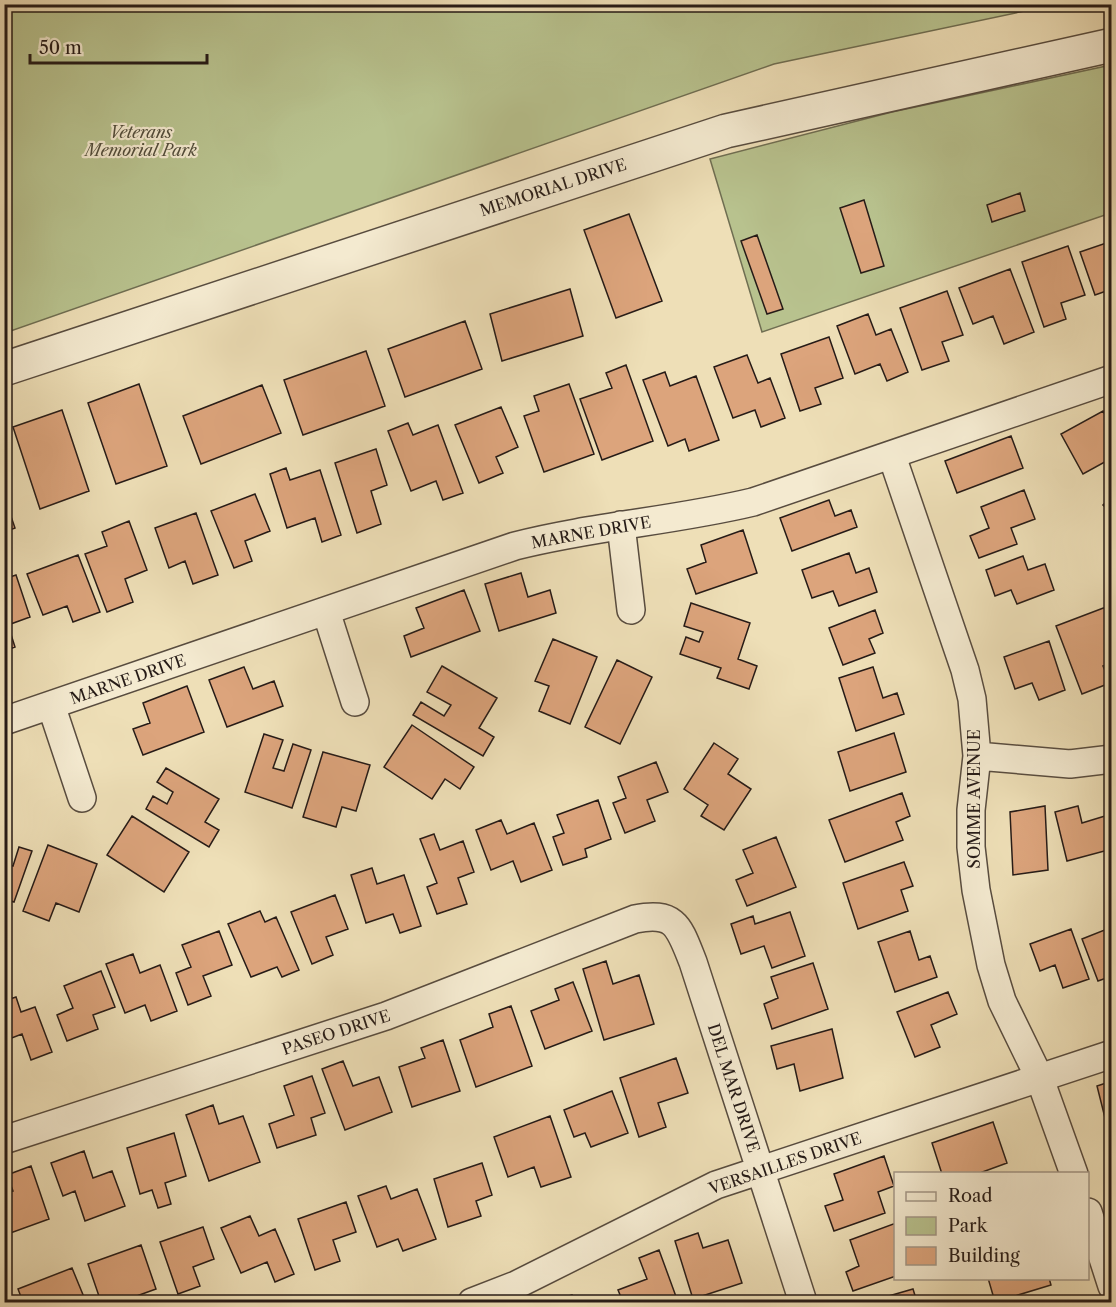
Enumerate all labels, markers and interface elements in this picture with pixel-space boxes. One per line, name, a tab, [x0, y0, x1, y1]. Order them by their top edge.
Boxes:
scale bar	[30, 27, 207, 65]
text: 50 m	[39, 37, 82, 59]
park label: Veterans Memorial Park	[83, 122, 197, 160]
street label: MEMORIAL DRIVE	[477, 154, 629, 220]
street label: MARNE DRIVE	[530, 512, 652, 552]
street label: MARNE DRIVE	[67, 650, 189, 708]
street label: SOMME AVENUE	[964, 729, 984, 869]
street label: PASEO DRIVE	[279, 1005, 393, 1059]
street label: DEL MAR DRIVE	[704, 1021, 764, 1155]
street label: VERSAILLES DRIVE	[705, 1127, 864, 1199]
legend	[894, 1172, 1089, 1280]
text: Road	[948, 1185, 993, 1207]
text: Park	[948, 1215, 989, 1237]
text: Building	[948, 1245, 1020, 1267]

